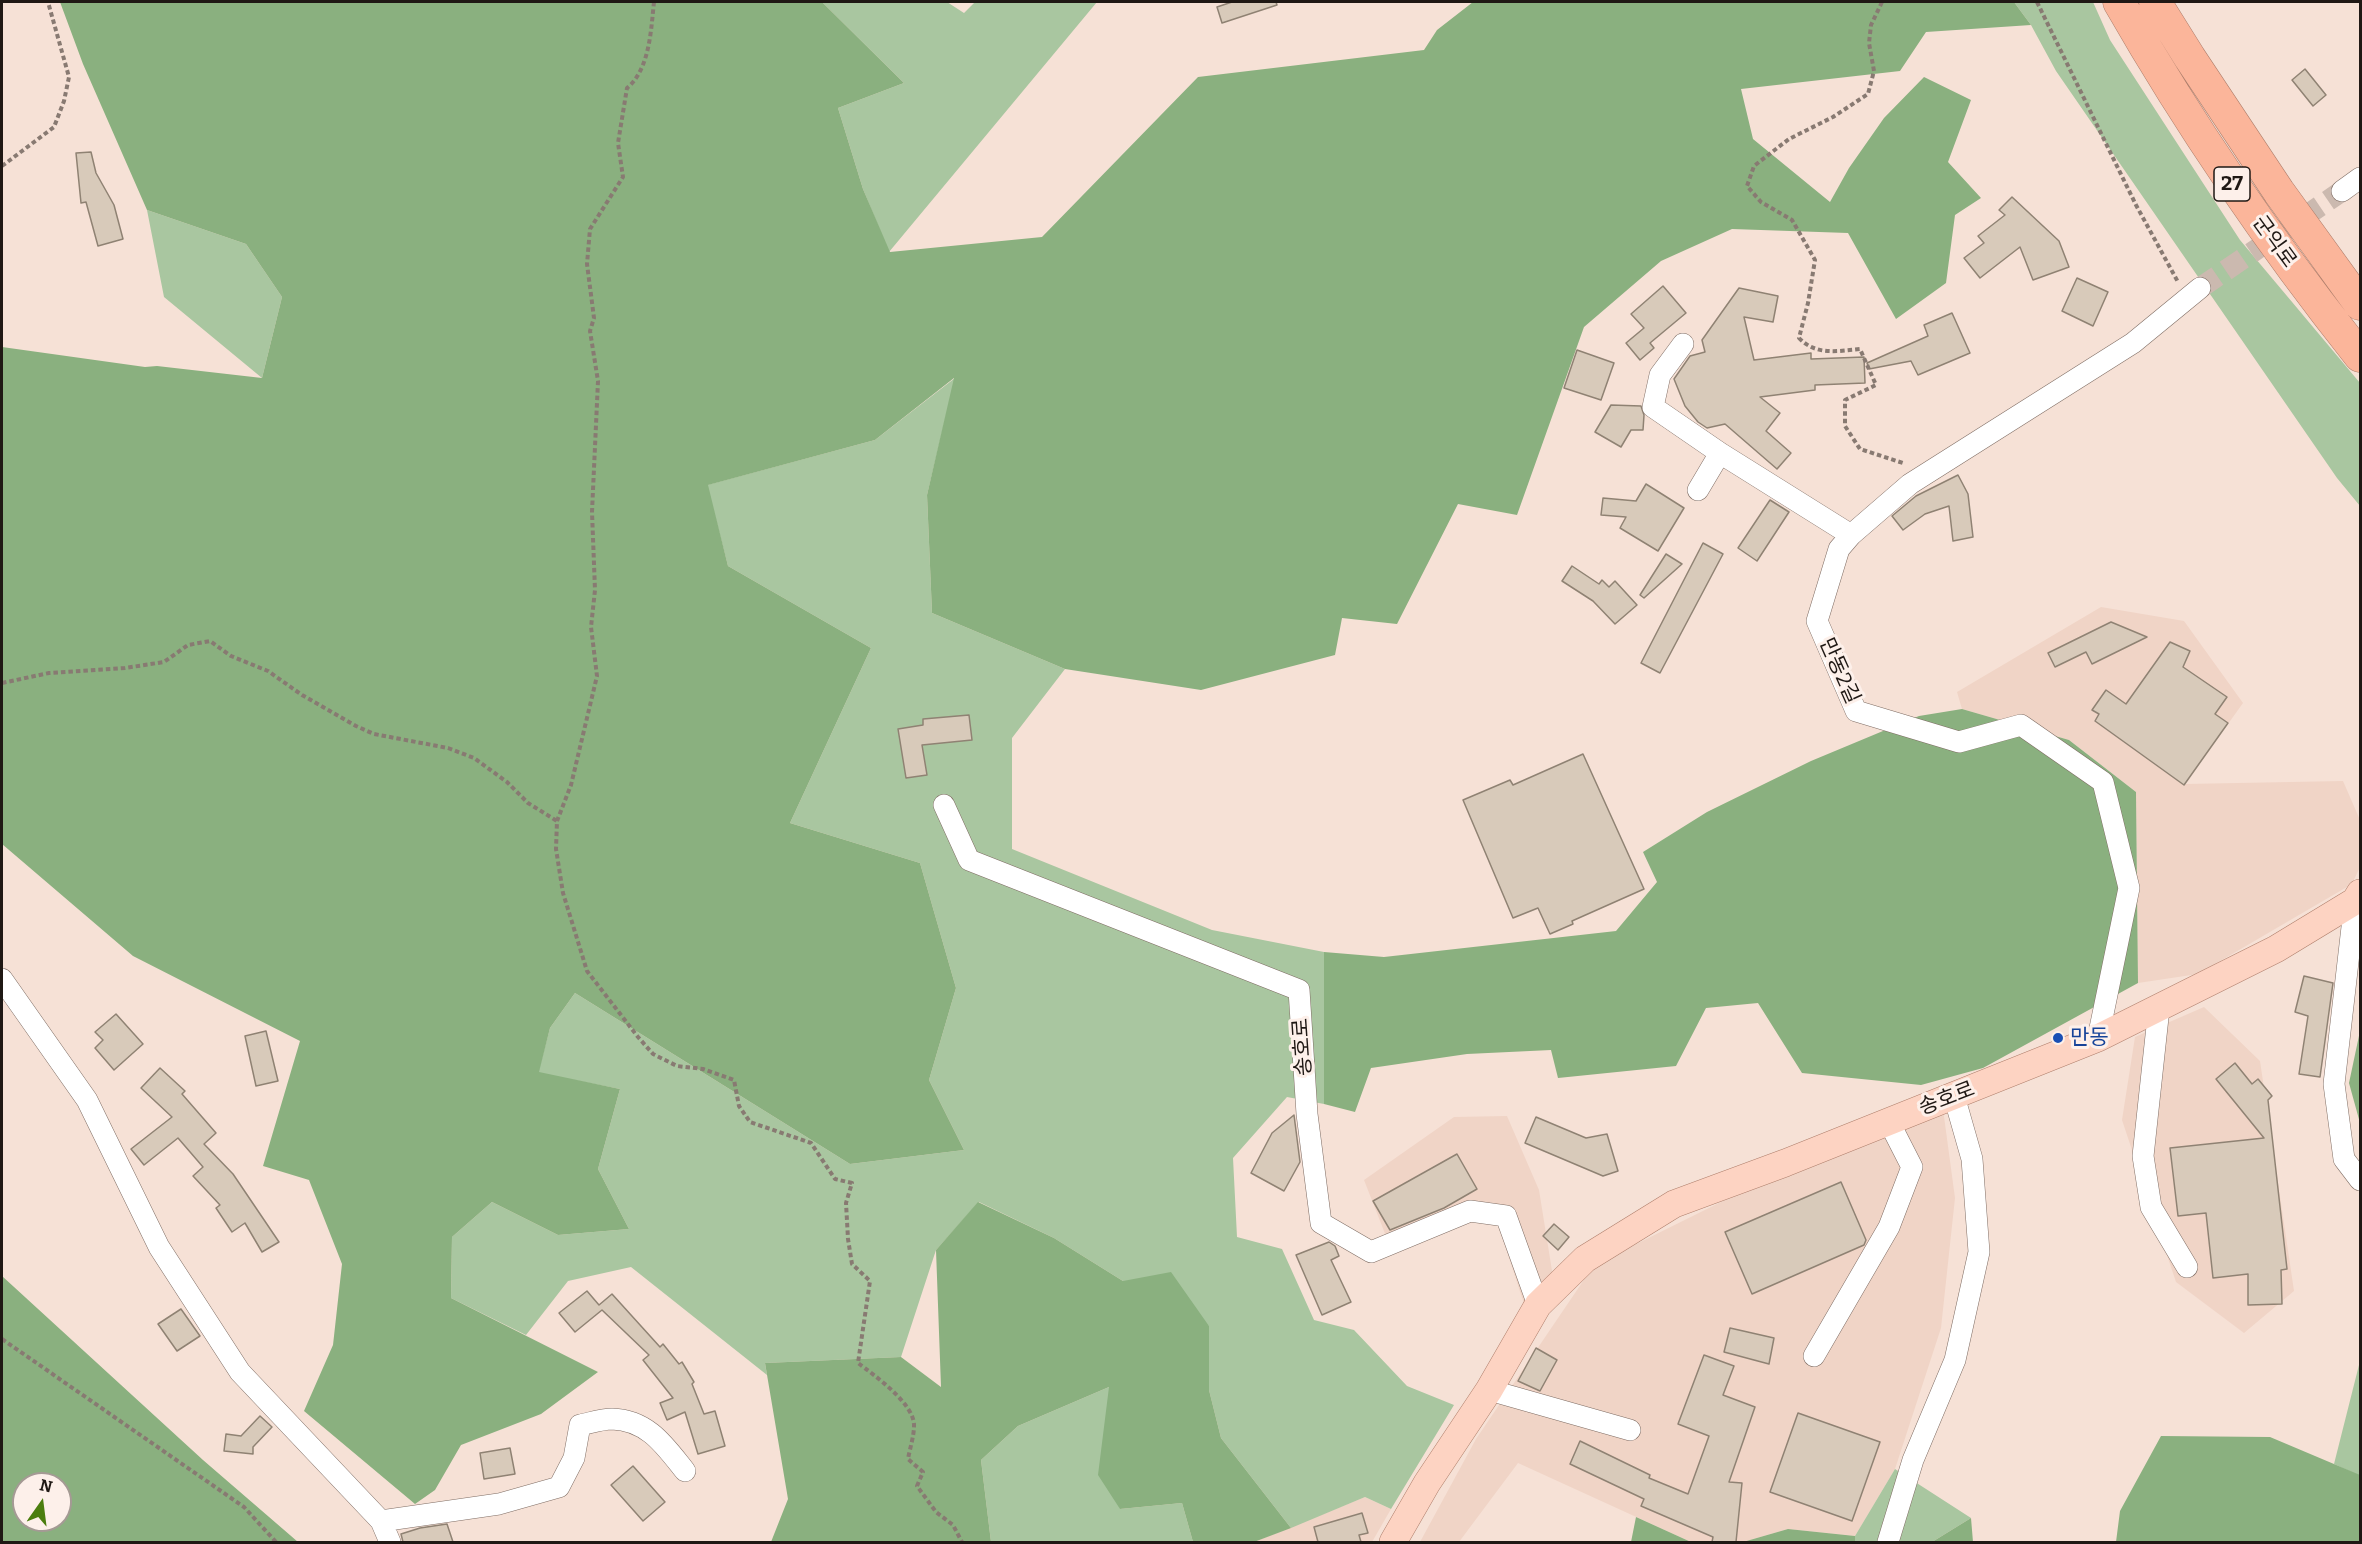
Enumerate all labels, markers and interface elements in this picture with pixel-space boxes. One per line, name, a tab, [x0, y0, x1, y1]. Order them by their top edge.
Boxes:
road number: 27	[2214, 167, 2250, 201]
street label: 군익로	[2247, 211, 2301, 273]
street label: 만동2길	[1813, 634, 1865, 708]
street label: 송호로	[1288, 1017, 1318, 1077]
place label: 만동	[2070, 1025, 2109, 1051]
marker: 만동	[2051, 1031, 2065, 1045]
street label: 송호로	[1915, 1077, 1979, 1121]
north arrow	[12, 1472, 72, 1532]
text: N	[38, 1475, 54, 1497]

